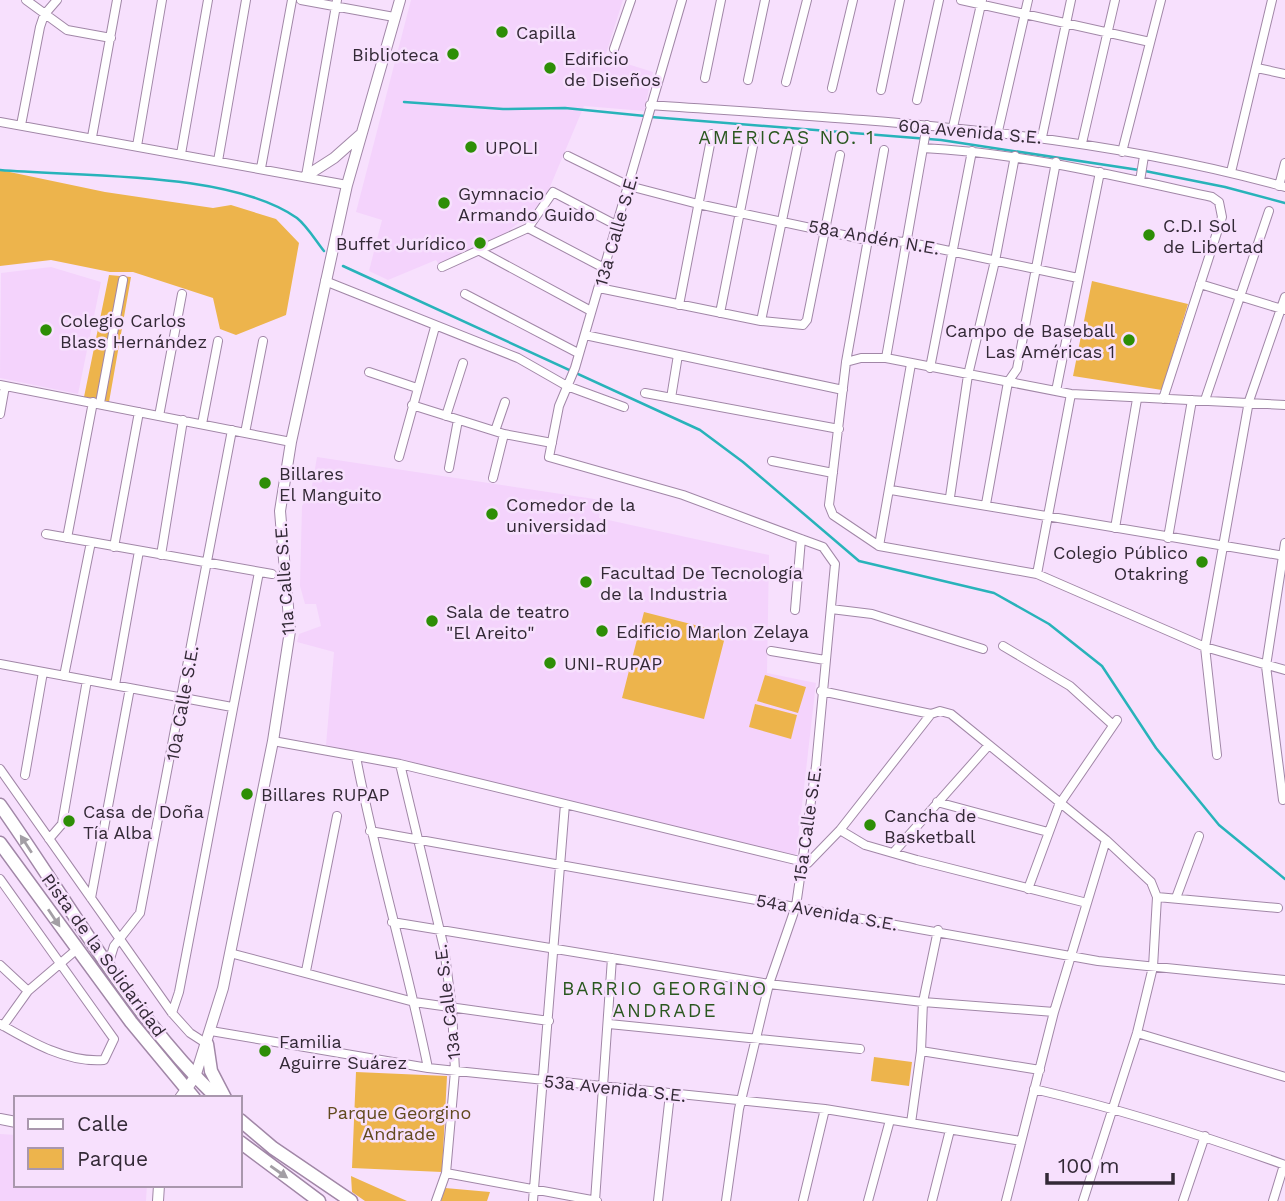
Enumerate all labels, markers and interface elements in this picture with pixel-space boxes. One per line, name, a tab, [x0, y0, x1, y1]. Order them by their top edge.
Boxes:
place label: Capilla	[516, 22, 576, 43]
marker: Capilla	[494, 24, 510, 40]
place label: Biblioteca	[352, 44, 439, 65]
marker: Biblioteca	[445, 46, 461, 62]
place label: Edificio de Diseños	[564, 48, 661, 90]
marker: Edificio de Diseños	[542, 60, 558, 76]
street label: 60a Avenida S.E.	[897, 114, 1043, 148]
district label: AMÉRICAS NO. 1	[698, 126, 876, 149]
place label: UPOLI	[485, 137, 538, 158]
marker: UPOLI	[463, 139, 479, 155]
street label: 13a Calle S.E.	[590, 171, 642, 289]
place label: Gymnacio Armando Guido	[458, 183, 595, 225]
marker: Gymnacio Armando Guido	[436, 195, 452, 211]
street label: 58a Andén N.E.	[807, 215, 941, 259]
place label: C.D.I Sol de Libertad	[1163, 215, 1264, 257]
marker: C.D.I Sol de Libertad	[1141, 227, 1157, 243]
place label: Buffet Jurídico	[336, 233, 466, 254]
marker: Buffet Jurídico	[472, 235, 488, 251]
place label: Colegio Carlos Blass Hernández	[60, 310, 207, 352]
place label: Campo de Baseball Las Américas 1	[945, 320, 1115, 362]
marker: Colegio Carlos Blass Hernández	[38, 322, 54, 338]
marker: Campo de Baseball Las Américas 1	[1121, 332, 1137, 348]
place label: Billares El Manguito	[279, 463, 382, 505]
marker: Billares El Manguito	[257, 475, 273, 491]
place label: Comedor de la universidad	[506, 494, 635, 536]
marker: Comedor de la universidad	[484, 506, 500, 522]
street label: 11a Calle S.E.	[270, 522, 298, 636]
place label: Colegio Público Otakring	[1053, 542, 1188, 584]
marker: Colegio Público Otakring	[1194, 554, 1210, 570]
place label: Facultad De Tecnología de la Industria	[600, 562, 803, 604]
marker: Facultad De Tecnología de la Industria	[578, 574, 594, 590]
place label: Sala de teatro "El Areito"	[446, 601, 570, 643]
marker: Sala de teatro "El Areito"	[424, 613, 440, 629]
place label: Edificio Marlon Zelaya	[616, 621, 809, 642]
marker: Edificio Marlon Zelaya	[594, 623, 610, 639]
street label: 10a Calle S.E.	[162, 644, 202, 762]
place label: UNI-RUPAP	[564, 653, 662, 674]
marker: UNI-RUPAP	[542, 655, 558, 671]
street label: 15a Calle S.E.	[789, 765, 825, 883]
place label: Billares RUPAP	[261, 784, 390, 805]
marker: Billares RUPAP	[239, 786, 255, 802]
place label: Casa de Doña Tía Alba	[83, 801, 204, 843]
place label: Cancha de Basketball	[884, 805, 976, 847]
marker: Casa de Doña Tía Alba	[61, 813, 77, 829]
marker: Cancha de Basketball	[862, 817, 878, 833]
one-way arrow	[19, 834, 32, 853]
street label: Pista de la Solidaridad	[38, 869, 170, 1041]
street label: 54a Avenida S.E.	[755, 889, 899, 935]
one-way arrow	[47, 909, 61, 927]
street label: 13a Calle S.E.	[430, 943, 464, 1061]
district label: BARRIO GEORGINO ANDRADE	[562, 977, 768, 1022]
place label: Familia Aguirre Suárez	[279, 1031, 407, 1073]
marker: Familia Aguirre Suárez	[257, 1043, 273, 1059]
street label: 53a Avenida S.E.	[543, 1070, 687, 1106]
legend	[14, 1096, 242, 1187]
park label: Parque Georgino Andrade	[327, 1102, 471, 1144]
text: Calle	[77, 1111, 128, 1136]
scale bar	[1047, 1142, 1173, 1186]
text: Parque	[77, 1146, 148, 1171]
text: 100 m	[1058, 1153, 1120, 1178]
one-way arrow	[270, 1165, 288, 1179]

